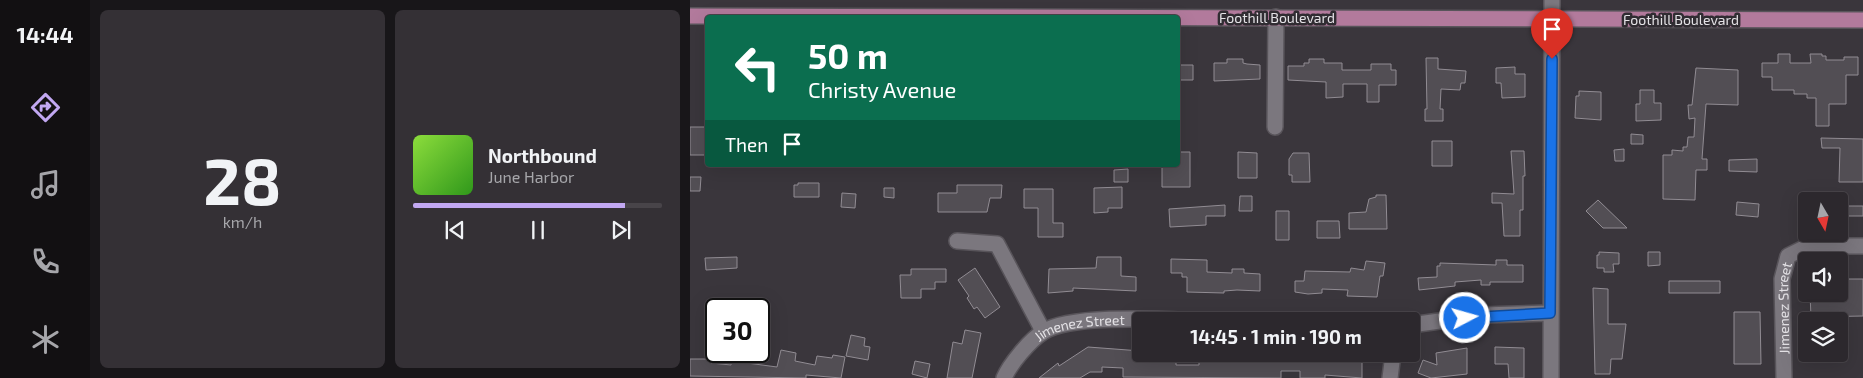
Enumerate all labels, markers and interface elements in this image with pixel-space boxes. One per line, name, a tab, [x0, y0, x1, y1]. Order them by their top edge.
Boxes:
pin	[1531, 8, 1573, 59]
street label: Foothill Boulevard	[1219, 9, 1335, 26]
street label: Foothill Boulevard	[1623, 11, 1739, 28]
icon: arrive	[1538, 15, 1566, 43]
text: 14:44	[16, 21, 74, 47]
text: 50 m	[808, 34, 888, 76]
icon: left	[725, 35, 790, 100]
text: Christy Avenue	[808, 76, 956, 102]
icon: directions	[28, 90, 63, 125]
icon: arrive	[778, 130, 806, 158]
text: Then	[725, 133, 768, 156]
text: 28	[203, 140, 282, 218]
text: Northbound	[488, 144, 597, 167]
icon: music	[28, 167, 63, 202]
text: June Harbor	[488, 167, 575, 186]
north arrow	[1798, 192, 1848, 242]
map controls	[1798, 192, 1848, 362]
text: km/h	[223, 212, 262, 231]
icon: previous	[441, 216, 469, 244]
icon: pause	[524, 216, 552, 244]
icon: next	[607, 216, 635, 244]
icon: phone	[28, 244, 63, 279]
button: sound	[1798, 252, 1848, 302]
street label: Jimenez Street	[1773, 260, 1795, 355]
position arrow	[1438, 291, 1490, 343]
speed limit sign: 30	[705, 298, 770, 363]
street label: Jimenez Street	[1030, 310, 1125, 344]
button: layers	[1798, 312, 1848, 362]
icon: climate	[28, 322, 63, 357]
text: 14:45 · 1 min · 190 m	[1190, 325, 1362, 348]

